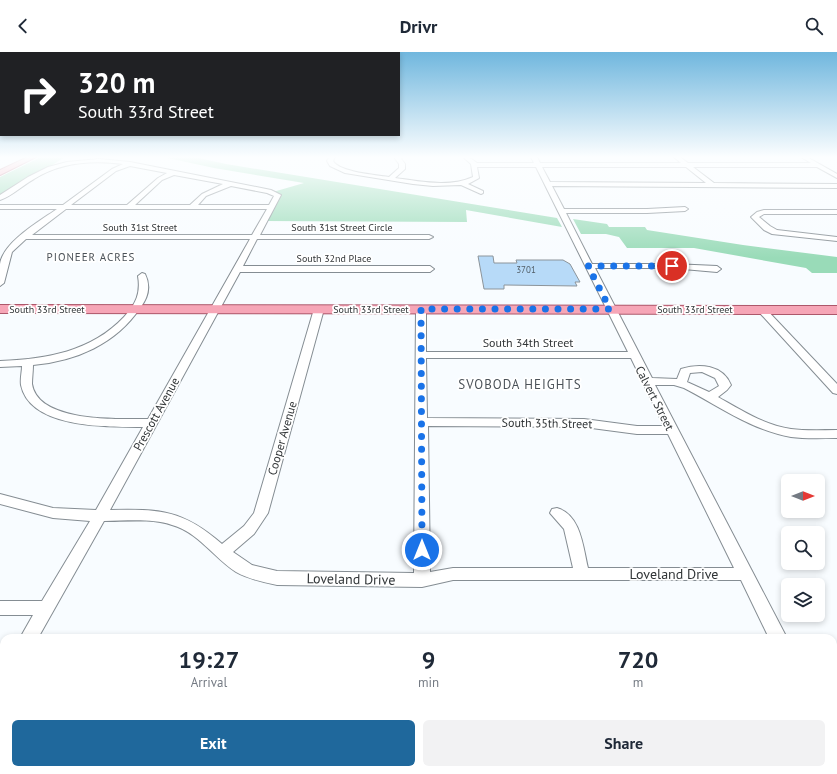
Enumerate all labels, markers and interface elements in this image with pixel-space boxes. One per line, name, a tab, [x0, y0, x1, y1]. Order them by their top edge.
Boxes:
icon: back	[12, 15, 34, 37]
text: Drivr	[400, 15, 437, 38]
icon: search	[803, 15, 825, 37]
text: 320 m	[78, 64, 155, 101]
icon: right	[12, 68, 64, 120]
text: South 33rd Street	[78, 100, 214, 123]
street label: South 31st Street	[103, 221, 178, 234]
street label: South 31st Street Circle	[291, 221, 393, 234]
pin	[655, 249, 689, 283]
district label: PIONEER ACRES	[47, 250, 135, 264]
street label: South 32nd Place	[297, 252, 371, 265]
icon: arrive	[661, 255, 683, 277]
house number: 3701	[516, 264, 536, 275]
street label: South 33rd Street	[9, 303, 85, 316]
street label: South 33rd Street	[333, 303, 409, 316]
street label: South 33rd Street	[657, 303, 733, 316]
street label: South 34th Street	[483, 335, 573, 350]
street label: Calvert Street	[632, 363, 678, 433]
street label: Prescott Avenue	[130, 375, 182, 453]
district label: SVOBODA HEIGHTS	[458, 376, 582, 393]
street label: Cooper Avenue	[264, 399, 300, 477]
street label: South 35th Street	[502, 415, 592, 431]
north arrow	[781, 474, 825, 518]
map controls	[781, 474, 825, 622]
button: search	[781, 526, 825, 570]
position arrow	[401, 529, 443, 571]
street label: Loveland Drive	[630, 565, 718, 583]
street label: Loveland Drive	[306, 569, 396, 589]
button: layers	[781, 578, 825, 622]
text: 19:27	[179, 644, 239, 675]
text: 9	[422, 644, 435, 675]
text: 720	[618, 644, 658, 675]
text: Arrival	[191, 674, 227, 691]
text: min	[418, 674, 439, 691]
text: m	[633, 674, 643, 691]
button: Exit	[12, 720, 415, 766]
button: Share	[423, 720, 825, 766]

